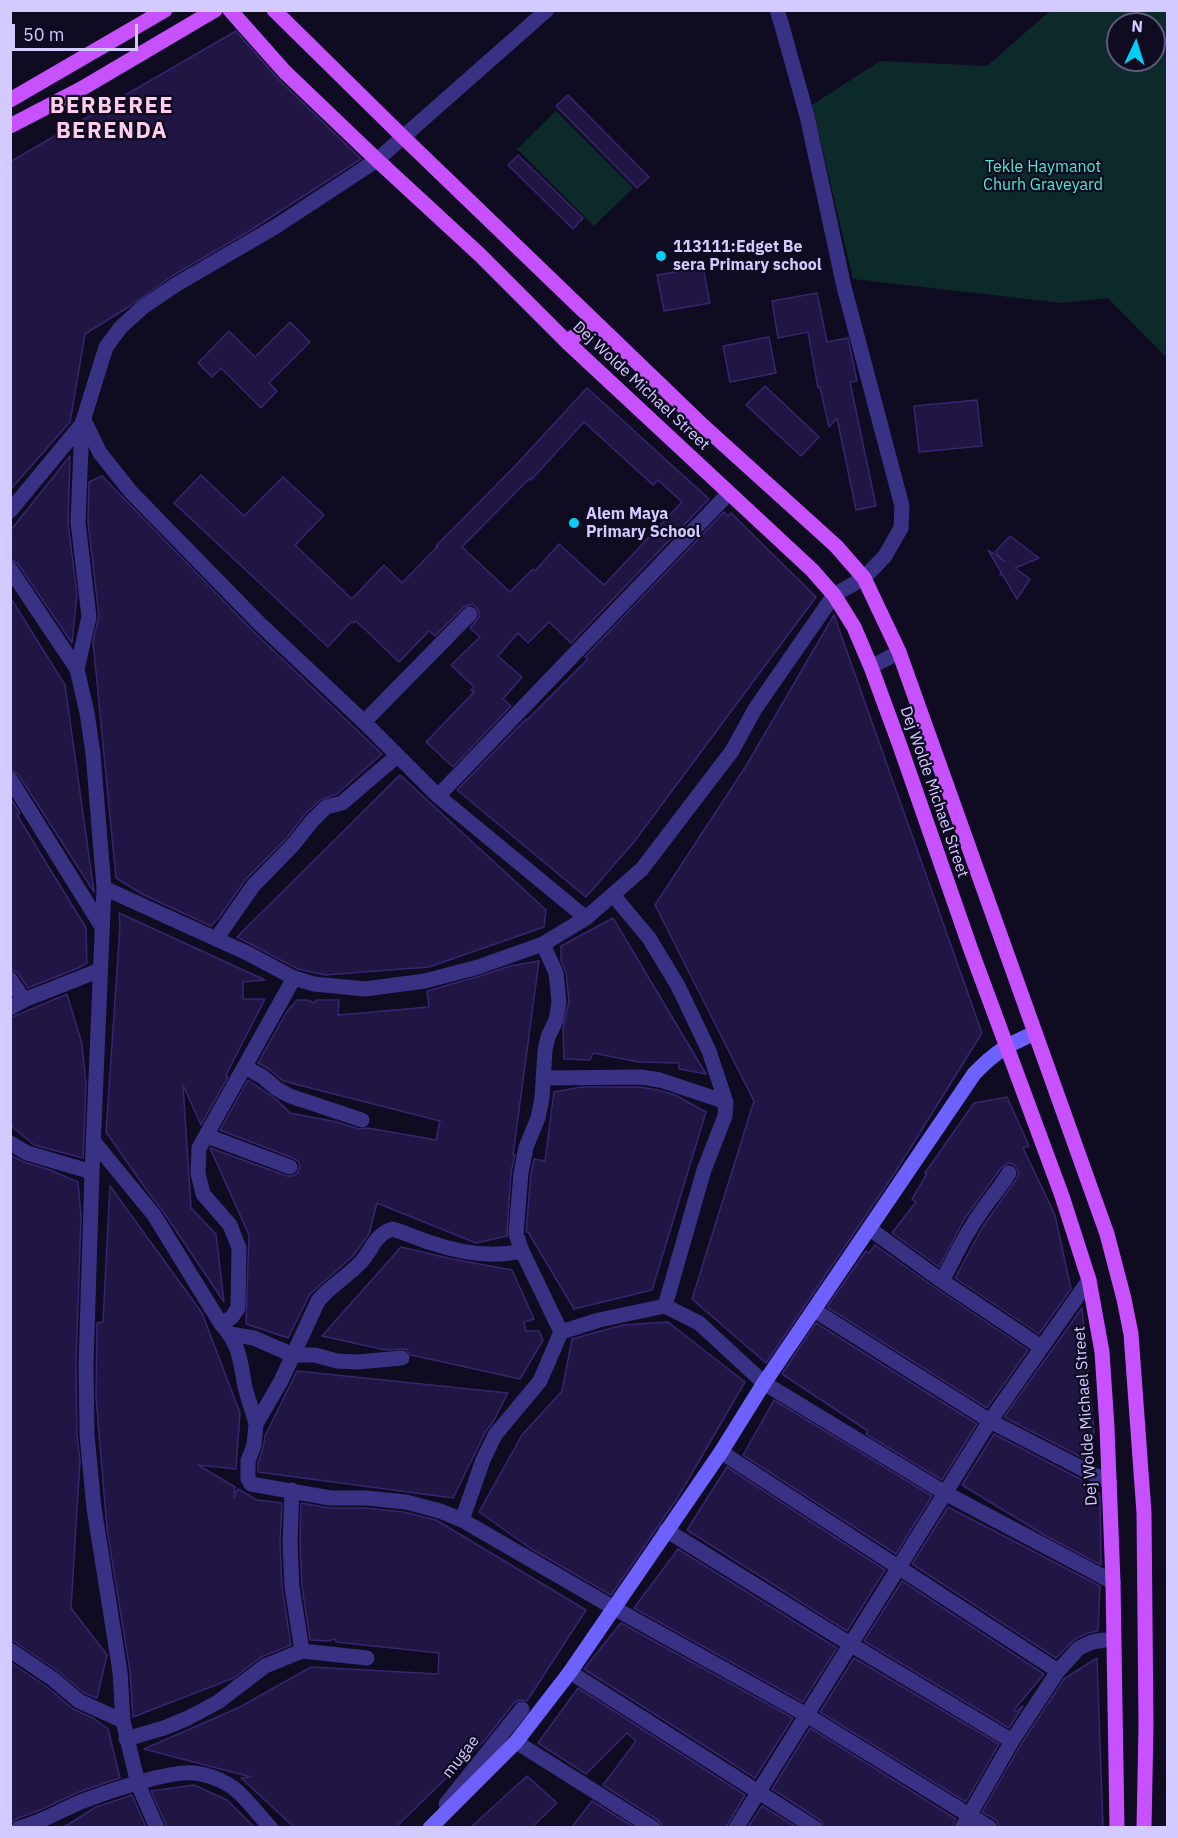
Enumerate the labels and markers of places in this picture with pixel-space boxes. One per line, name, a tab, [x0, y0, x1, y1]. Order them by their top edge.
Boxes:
place label: 113111:Edget Be sera Primary school	[673, 237, 822, 275]
marker: 113111:Edget Be sera Primary school	[654, 249, 668, 263]
place label: Alem Maya Primary School	[586, 504, 700, 542]
marker: Alem Maya Primary School	[567, 516, 581, 530]

